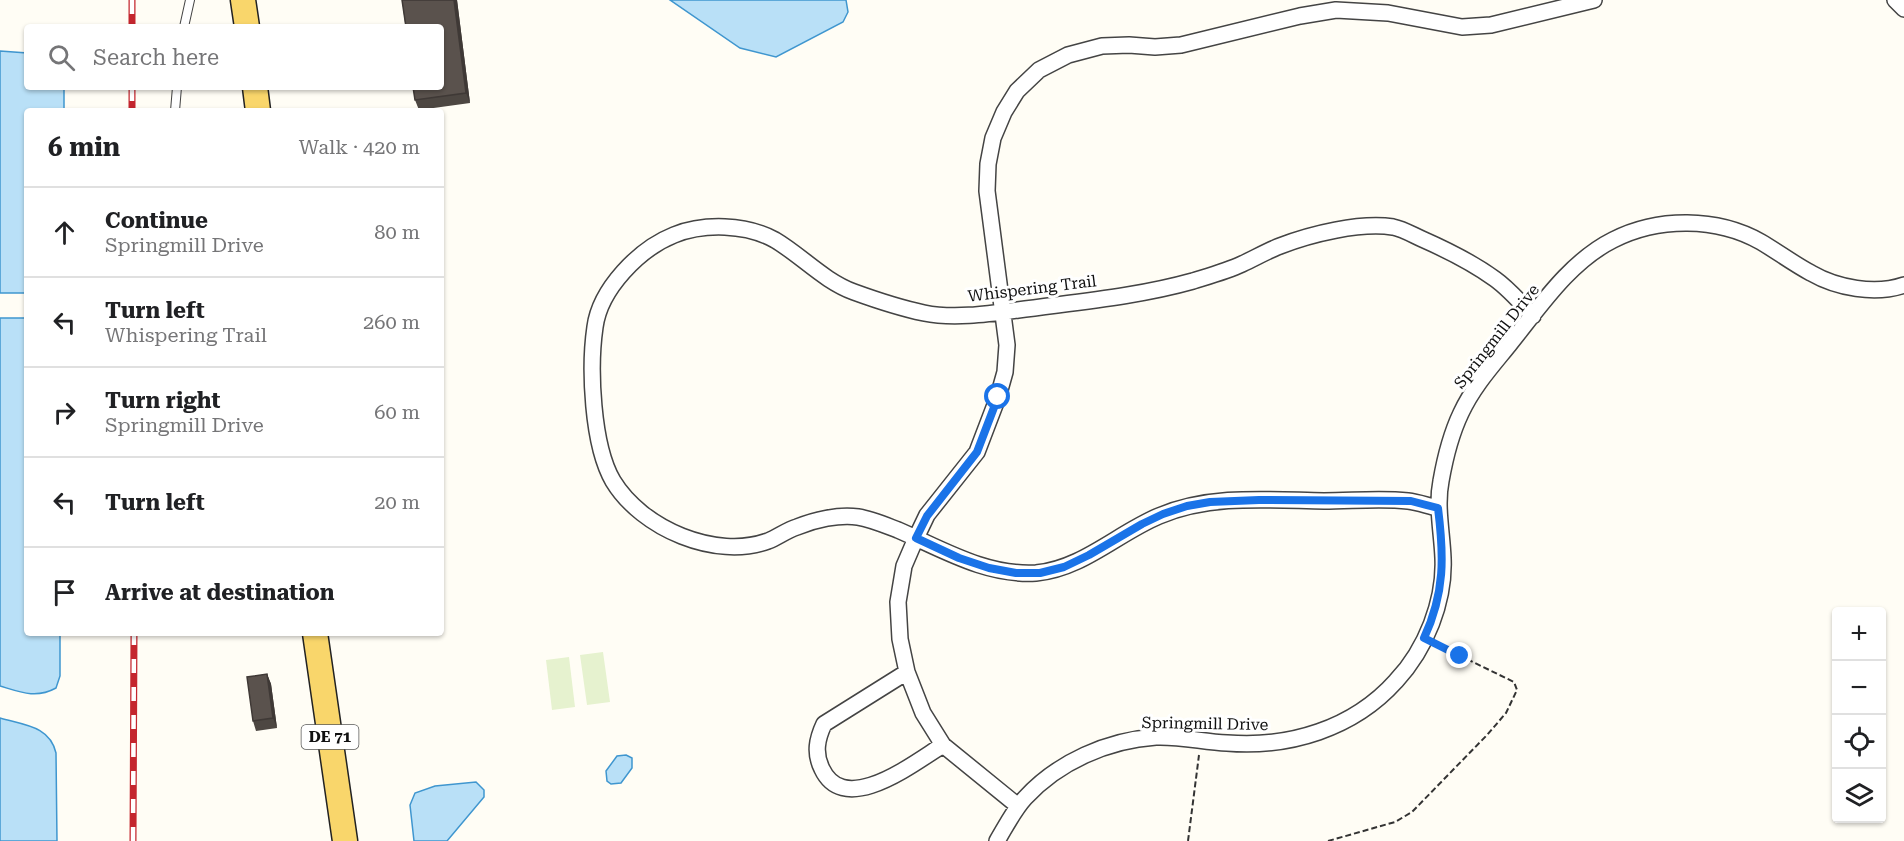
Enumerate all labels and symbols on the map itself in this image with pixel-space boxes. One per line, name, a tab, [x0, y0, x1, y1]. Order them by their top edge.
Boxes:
street label: Whispering Trail	[967, 271, 1098, 306]
street label: Springmill Drive	[1450, 280, 1543, 392]
route start	[984, 383, 1010, 409]
route end	[1446, 642, 1472, 668]
street label: Springmill Drive	[1141, 713, 1269, 734]
road number: DE 71	[302, 725, 358, 749]

